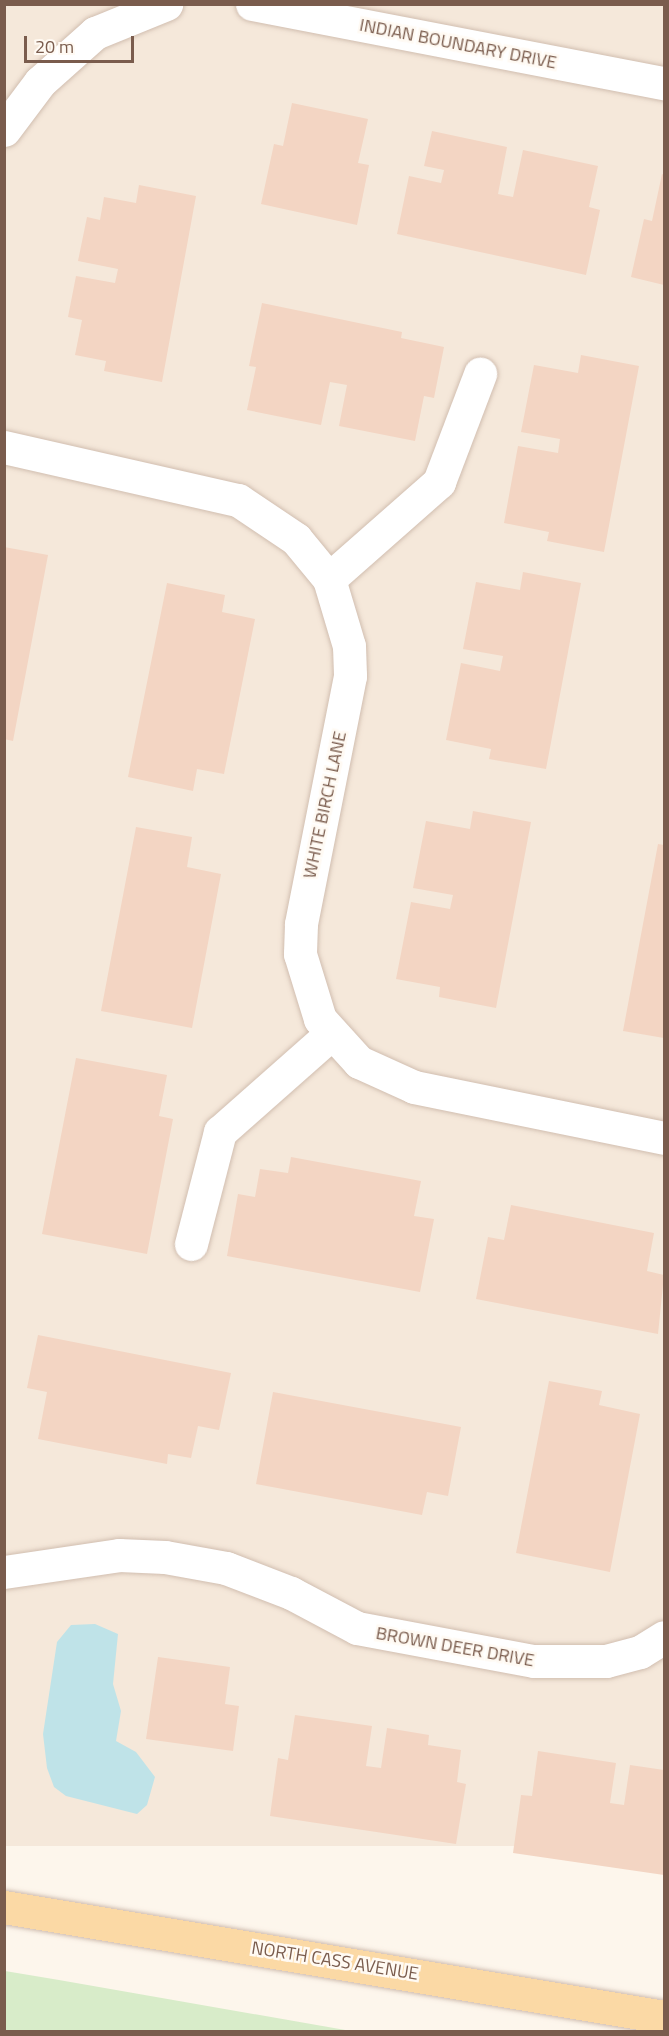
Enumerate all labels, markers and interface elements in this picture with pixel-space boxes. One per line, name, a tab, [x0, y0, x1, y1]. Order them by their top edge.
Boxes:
street label: INDIAN BOUNDARY DRIVE	[358, 14, 558, 74]
scale bar	[27, 24, 136, 62]
text: 20 m	[35, 33, 74, 60]
street label: WHITE BIRCH LANE	[299, 729, 351, 881]
street label: BROWN DEER DRIVE	[374, 1622, 536, 1672]
street label: NORTH CASS AVENUE	[250, 1937, 420, 1985]

